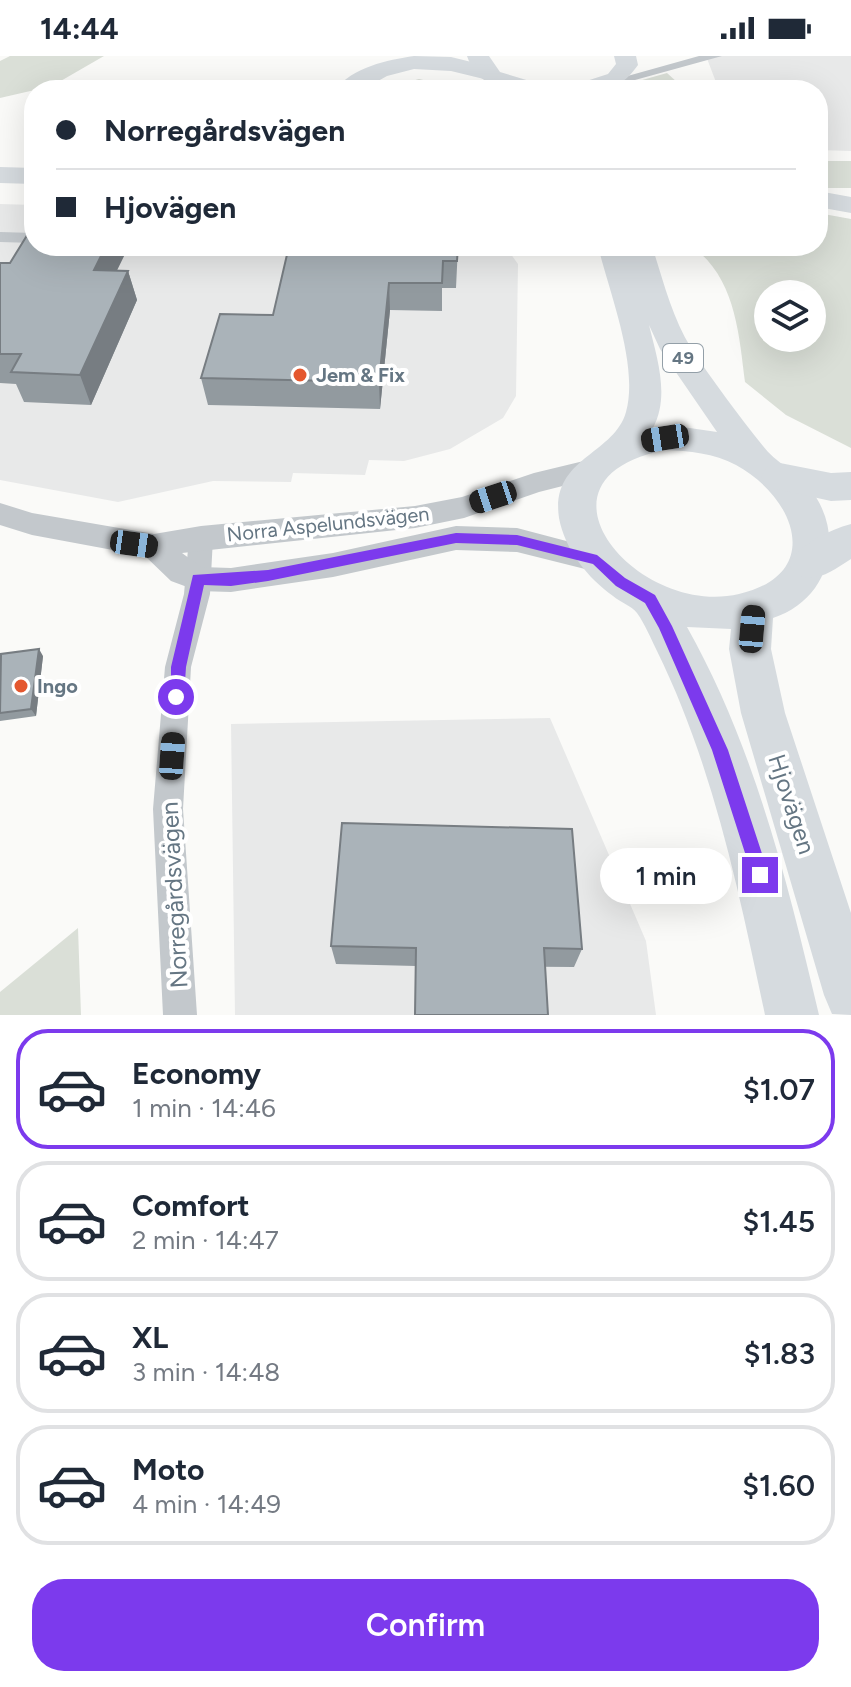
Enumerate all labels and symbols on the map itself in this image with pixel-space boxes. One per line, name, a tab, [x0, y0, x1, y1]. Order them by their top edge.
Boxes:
road number: 49	[663, 344, 703, 372]
place label: Jem & Fix	[316, 363, 405, 387]
marker: Jem & Fix	[291, 366, 309, 384]
car	[639, 422, 691, 454]
car	[466, 478, 520, 516]
street label: Norra Aspelundsvägen	[226, 501, 430, 547]
car	[109, 529, 159, 559]
car	[738, 604, 766, 654]
place label: Ingo	[37, 674, 78, 698]
marker: Ingo	[12, 677, 30, 695]
route start	[158, 679, 194, 715]
car	[158, 731, 186, 781]
street label: Hjovägen	[762, 750, 822, 858]
street label: Norregårdsvägen	[155, 801, 193, 989]
callout: 1 min	[600, 847, 732, 903]
route end	[742, 857, 778, 893]

